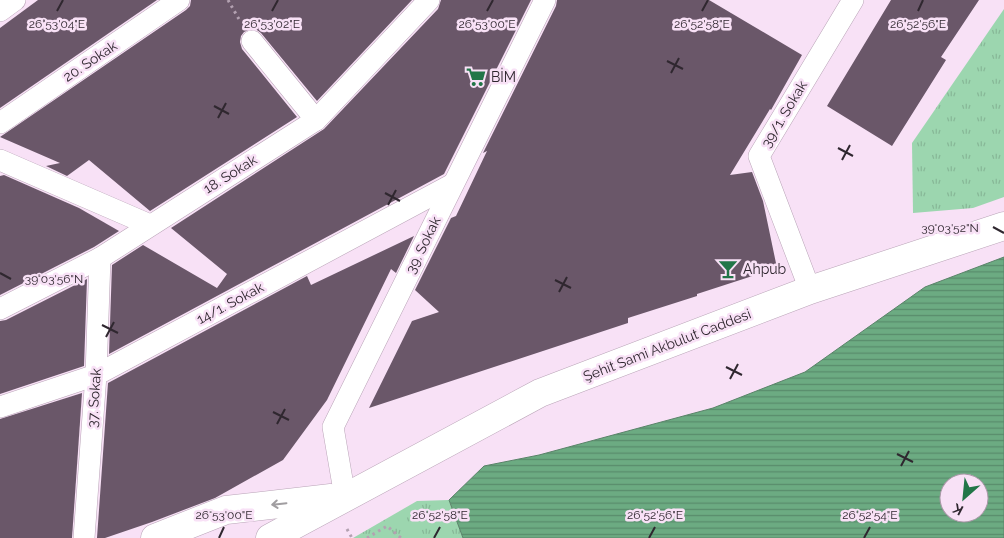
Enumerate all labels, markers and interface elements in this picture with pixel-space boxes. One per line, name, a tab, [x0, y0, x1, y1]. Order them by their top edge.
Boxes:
text: 26°53'04"E	[29, 17, 85, 31]
text: 26°53'02"E	[244, 17, 300, 31]
text: 26°53'00"E	[458, 17, 516, 31]
text: 26°52'58"E	[674, 17, 730, 31]
text: 26°52'56"E	[890, 17, 946, 31]
street label: 20. Sokak	[60, 37, 120, 85]
supermarket icon: BİM	[465, 66, 487, 88]
place label: BİM	[491, 67, 516, 85]
street label: 39/1. Sokak	[758, 77, 811, 150]
street label: 18. Sokak	[200, 151, 260, 197]
street label: 39. Sokak	[402, 213, 444, 276]
text: 39°03'52"N	[921, 221, 979, 235]
bar icon: Ahpub	[717, 258, 739, 280]
place label: Ahpub	[743, 261, 787, 277]
text: 39°03'56"N	[25, 272, 83, 286]
street label: 14/1. Sokak	[194, 278, 267, 327]
street label: Şehit Sami Akbulut Caddesi	[581, 306, 753, 384]
street label: 37. Sokak	[84, 367, 104, 428]
north arrow	[939, 473, 989, 523]
one-way arrow	[272, 499, 288, 509]
text: K	[950, 500, 966, 519]
text: 26°53'00"E	[195, 508, 253, 522]
text: 26°52'58"E	[412, 508, 468, 522]
text: 26°52'56"E	[627, 508, 683, 522]
text: 26°52'54"E	[842, 508, 898, 522]

